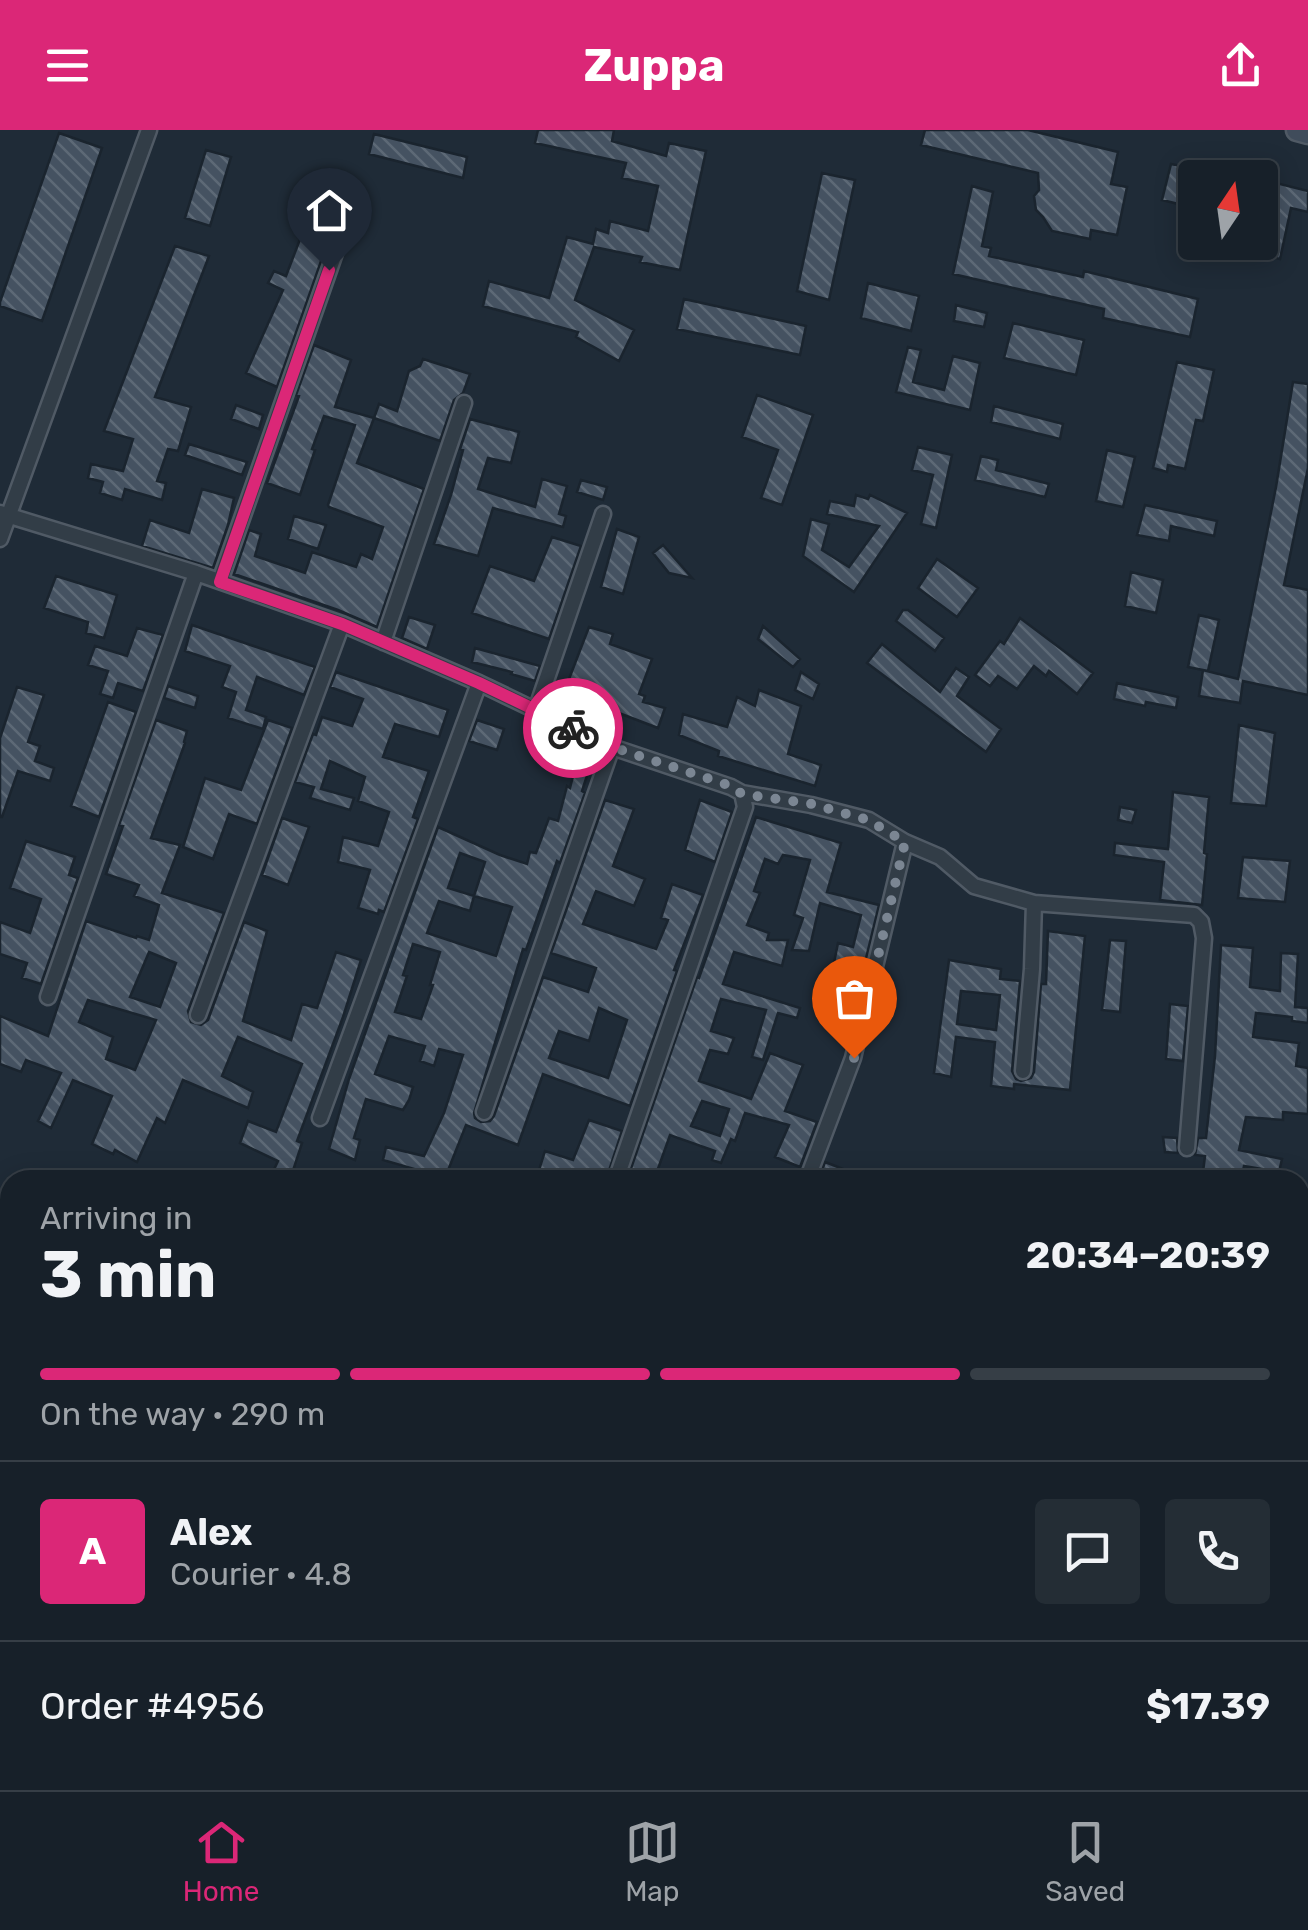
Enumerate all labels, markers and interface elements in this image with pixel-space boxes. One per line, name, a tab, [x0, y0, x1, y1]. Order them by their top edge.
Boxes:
icon: menu	[40, 38, 95, 93]
icon: share	[1213, 38, 1268, 93]
text: Zuppa	[583, 39, 725, 92]
north arrow	[1178, 160, 1278, 260]
map controls	[1178, 160, 1278, 260]
pin	[287, 168, 372, 271]
icon: home	[302, 183, 357, 238]
courier	[523, 678, 623, 778]
icon: bike	[546, 701, 601, 756]
pin	[812, 956, 897, 1059]
icon: bag	[827, 971, 882, 1026]
text: Arriving in	[40, 1199, 192, 1237]
text: 20:34–20:39	[1026, 1232, 1270, 1278]
text: 3 min	[40, 1236, 217, 1313]
text: On the way · 290 m	[40, 1395, 325, 1433]
button: chat	[1035, 1499, 1140, 1604]
button: phone	[1165, 1499, 1270, 1604]
text: Alex	[170, 1509, 252, 1555]
text: A	[79, 1528, 106, 1574]
text: Courier · 4.8	[170, 1555, 352, 1593]
text: Order #4956	[40, 1683, 264, 1729]
text: $17.39	[1146, 1683, 1270, 1729]
tab: Home	[183, 1815, 259, 1908]
tab: Map	[625, 1815, 680, 1908]
tab: Saved	[1045, 1815, 1125, 1908]

